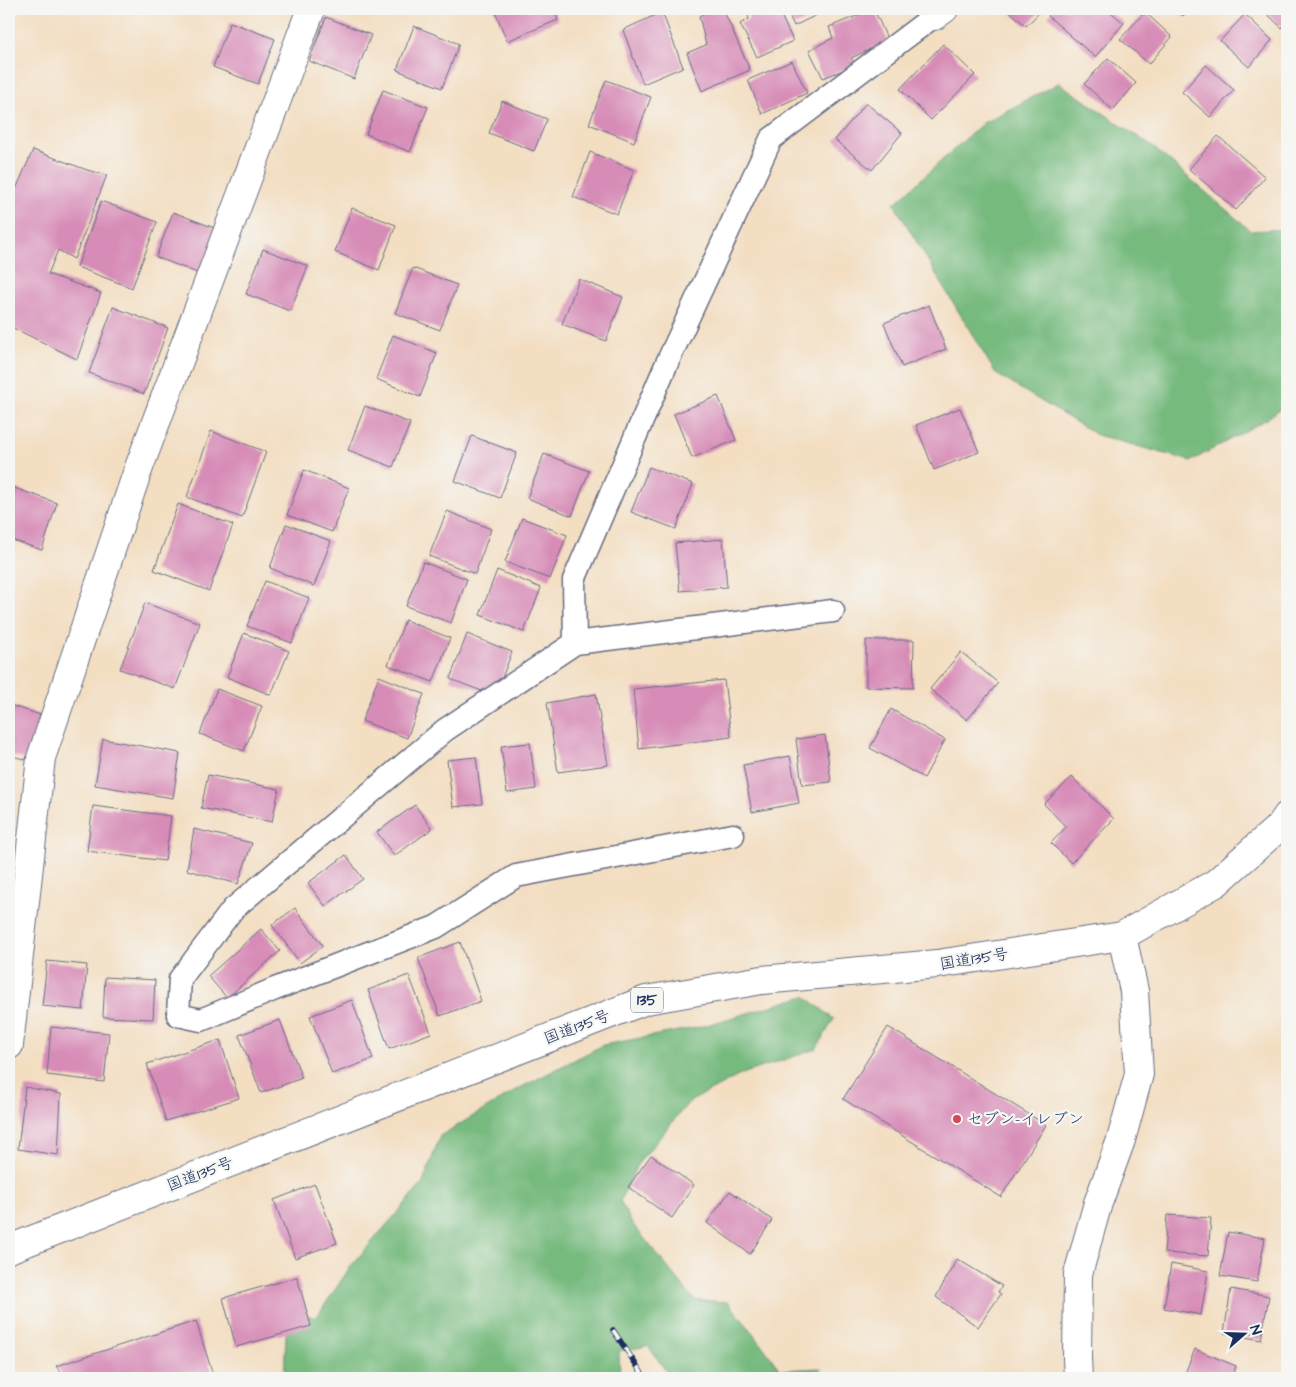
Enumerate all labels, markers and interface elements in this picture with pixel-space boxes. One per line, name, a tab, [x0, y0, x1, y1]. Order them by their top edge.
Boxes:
street label: 国道135号	[938, 943, 1010, 975]
road number: 135	[631, 988, 663, 1012]
street label: 国道135号	[541, 1004, 613, 1050]
place label: セブン-イレブン	[967, 1108, 1084, 1130]
marker: セブン-イレブン	[951, 1113, 963, 1125]
street label: 国道135号	[164, 1151, 236, 1197]
north arrow	[1218, 1310, 1268, 1360]
text: N	[1244, 1322, 1266, 1338]

